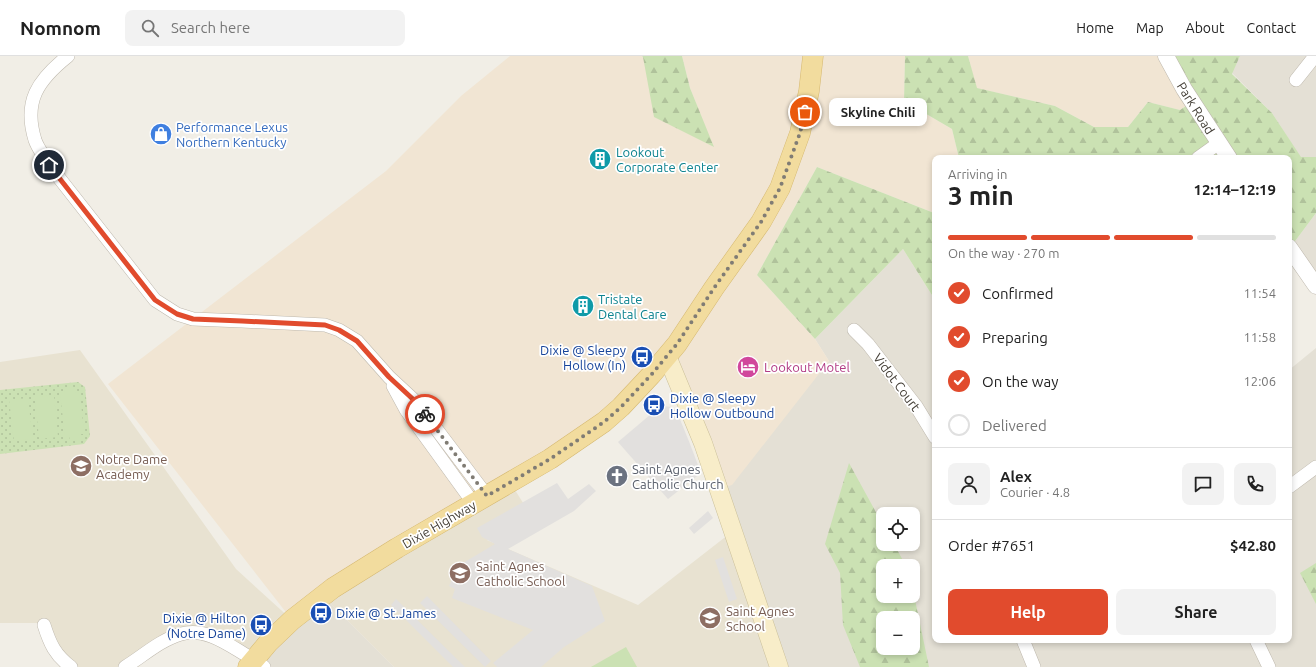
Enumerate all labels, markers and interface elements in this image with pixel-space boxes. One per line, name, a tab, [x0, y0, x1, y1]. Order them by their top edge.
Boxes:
search box	[125, 10, 405, 46]
text: Nomnom	[20, 17, 101, 39]
icon: search	[139, 17, 161, 39]
text: Search here	[171, 19, 250, 36]
text: Home	[1076, 20, 1114, 36]
text: Map	[1136, 20, 1164, 36]
text: About	[1186, 20, 1225, 36]
text: Contact	[1247, 20, 1296, 36]
street label: Park Road	[1174, 79, 1218, 137]
pin	[788, 95, 822, 129]
callout: Skyline Chili	[829, 98, 927, 126]
icon: bag	[794, 101, 816, 123]
text: Skyline Chili	[841, 105, 915, 119]
place label: Performance Lexus Northern Kentucky	[176, 120, 288, 149]
shop icon: Performance Lexus Northern Kentucky	[148, 121, 174, 147]
place label: Lookout Corporate Center	[616, 145, 718, 174]
building icon: Lookout Corporate Center	[587, 146, 613, 172]
pin	[32, 148, 66, 182]
icon: home	[38, 154, 60, 176]
text: Arriving in	[948, 167, 1007, 181]
text: 3 min	[948, 181, 1014, 210]
text: 12:14–12:19	[1193, 181, 1276, 198]
text: On the way · 270 m	[948, 246, 1060, 260]
icon: check	[948, 282, 970, 304]
text: Confirmed	[982, 285, 1054, 302]
text: 11:54	[1243, 286, 1276, 300]
place label: Tristate Dental Care	[598, 292, 667, 321]
building icon: Tristate Dental Care	[570, 293, 596, 319]
icon: check	[948, 326, 970, 348]
text: Preparing	[982, 329, 1048, 346]
text: 11:58	[1243, 330, 1276, 344]
place label: Dixie @ Sleepy Hollow (In)	[540, 343, 626, 373]
bus stop icon: Dixie @ Sleepy Hollow (In)	[629, 344, 655, 370]
street label: Vidot Court	[871, 351, 923, 413]
hotel icon: Lookout Motel	[735, 354, 761, 380]
place label: Lookout Motel	[764, 360, 850, 374]
icon: check	[948, 370, 970, 392]
text: On the way	[982, 373, 1058, 390]
text: 12:06	[1243, 374, 1276, 388]
place label: Dixie @ Sleepy Hollow Outbound	[670, 391, 774, 420]
bus stop icon: Dixie @ Sleepy Hollow Outbound	[641, 392, 667, 418]
courier	[405, 394, 445, 434]
icon: bike	[414, 403, 436, 425]
text: Delivered	[982, 417, 1047, 434]
place label: Notre Dame Academy	[96, 452, 167, 481]
school or university icon: Notre Dame Academy	[68, 453, 94, 479]
place label: Saint Agnes Catholic Church	[632, 462, 724, 491]
church icon: Saint Agnes Catholic Church	[604, 463, 630, 489]
button: person	[948, 463, 990, 505]
button: chat	[1182, 463, 1224, 505]
button: phone	[1234, 463, 1276, 505]
text: Alex	[1000, 468, 1032, 485]
text: Courier · 4.8	[1000, 485, 1070, 499]
street label: Dixie Highway	[400, 497, 478, 551]
map controls	[876, 507, 920, 655]
button: locate	[876, 507, 920, 551]
text: Order #7651	[948, 537, 1035, 554]
text: $42.80	[1230, 537, 1276, 554]
place label: Saint Agnes Catholic School	[476, 559, 566, 588]
button: +	[876, 559, 920, 603]
school or university icon: Saint Agnes Catholic School	[447, 560, 473, 586]
button: Help	[948, 589, 1108, 635]
button: Share	[1116, 589, 1276, 635]
bus stop icon: Dixie @ St.James	[308, 600, 334, 626]
place label: Saint Agnes School	[726, 604, 795, 633]
school or university icon: Saint Agnes School	[697, 605, 723, 631]
place label: Dixie @ St.James	[336, 606, 437, 620]
place label: Dixie @ Hilton (Notre Dame)	[163, 611, 246, 641]
button: −	[876, 611, 920, 655]
bus stop icon: Dixie @ Hilton (Notre Dame)	[248, 612, 274, 638]

